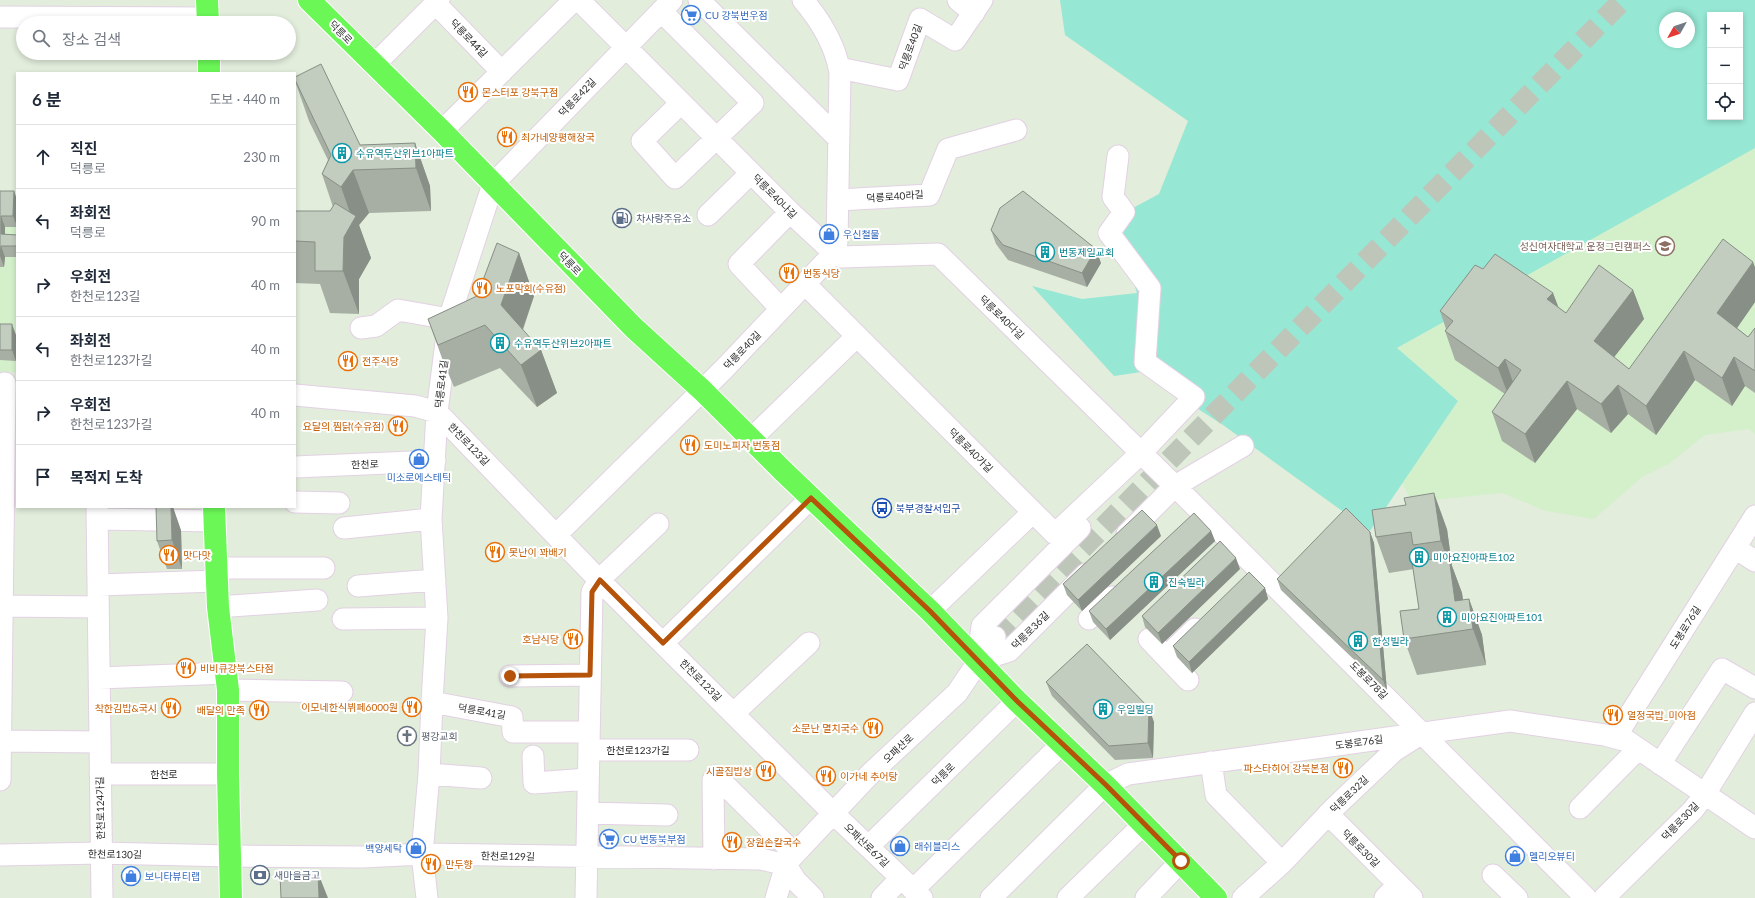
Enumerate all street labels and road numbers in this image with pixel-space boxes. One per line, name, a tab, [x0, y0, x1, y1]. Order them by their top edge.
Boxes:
street label: 덕릉로44길	[448, 16, 490, 60]
street label: 덕릉로	[327, 18, 355, 46]
street label: 덕릉로40길	[896, 22, 924, 72]
street label: 덕릉로42길	[556, 75, 598, 119]
street label: 덕릉로40나길	[750, 171, 800, 221]
street label: 덕릉로40라길	[866, 188, 924, 204]
street label: 덕릉로	[556, 249, 584, 277]
street label: 덕릉로40다길	[977, 293, 1027, 341]
street label: 덕릉로40길	[721, 328, 763, 372]
street label: 덕릉로41길	[432, 359, 450, 409]
street label: 한천로123길	[446, 420, 492, 468]
street label: 덕릉로40가길	[946, 425, 996, 475]
street label: 한천로	[351, 458, 379, 470]
street label: 도봉로76길	[1667, 603, 1703, 651]
street label: 덕릉로36길	[1009, 609, 1051, 651]
street label: 한천로123길	[678, 657, 724, 703]
street label: 도봉로78길	[1348, 659, 1390, 701]
street label: 덕릉로41길	[457, 701, 507, 721]
street label: 오패산로	[880, 731, 916, 765]
street label: 도봉로76길	[1334, 733, 1384, 751]
street label: 한천로123가길	[606, 744, 670, 756]
street label: 덕릉로	[929, 760, 957, 788]
street label: 한천로	[150, 768, 178, 780]
street label: 덕릉로32길	[1327, 773, 1371, 815]
street label: 한천로124가길	[93, 776, 107, 840]
street label: 덕릉로30길	[1659, 799, 1701, 843]
street label: 오패산로67길	[842, 821, 892, 869]
street label: 덕릉로30길	[1340, 827, 1382, 869]
street label: 한천로130길	[88, 848, 142, 860]
street label: 한천로129길	[481, 850, 535, 862]

